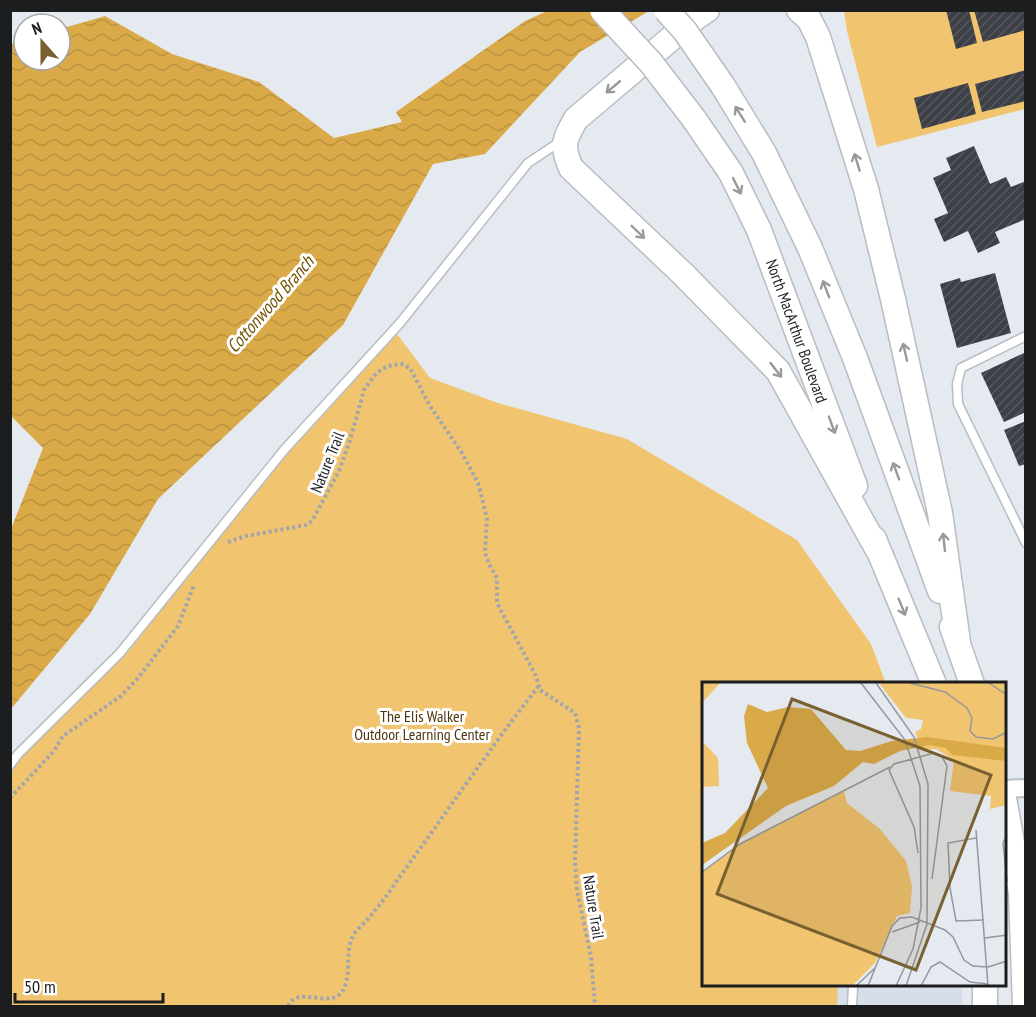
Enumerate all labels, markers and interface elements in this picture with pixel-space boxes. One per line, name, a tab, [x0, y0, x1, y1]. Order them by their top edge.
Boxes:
north arrow	[12, 12, 72, 72]
text: N	[29, 17, 44, 39]
one-way arrow	[605, 81, 621, 94]
one-way arrow	[734, 106, 746, 123]
one-way arrow	[851, 153, 862, 172]
one-way arrow	[732, 176, 743, 194]
one-way arrow	[630, 225, 645, 239]
water label: Cottonwood Branch	[221, 250, 319, 357]
street label: North MacArthur Boulevard	[762, 257, 832, 406]
one-way arrow	[820, 280, 831, 299]
one-way arrow	[898, 342, 910, 361]
one-way arrow	[769, 362, 782, 378]
one-way arrow	[827, 415, 838, 434]
street label: Nature Trail	[306, 428, 348, 495]
one-way arrow	[890, 462, 901, 480]
one-way arrow	[938, 533, 949, 553]
one-way arrow	[897, 597, 908, 616]
inset map	[702, 682, 1006, 987]
park label: The Elis Walker Outdoor Learning Center	[354, 706, 490, 744]
street label: Nature Trail	[579, 874, 609, 940]
scale bar	[15, 966, 164, 1004]
text: 50 m	[24, 975, 56, 998]

